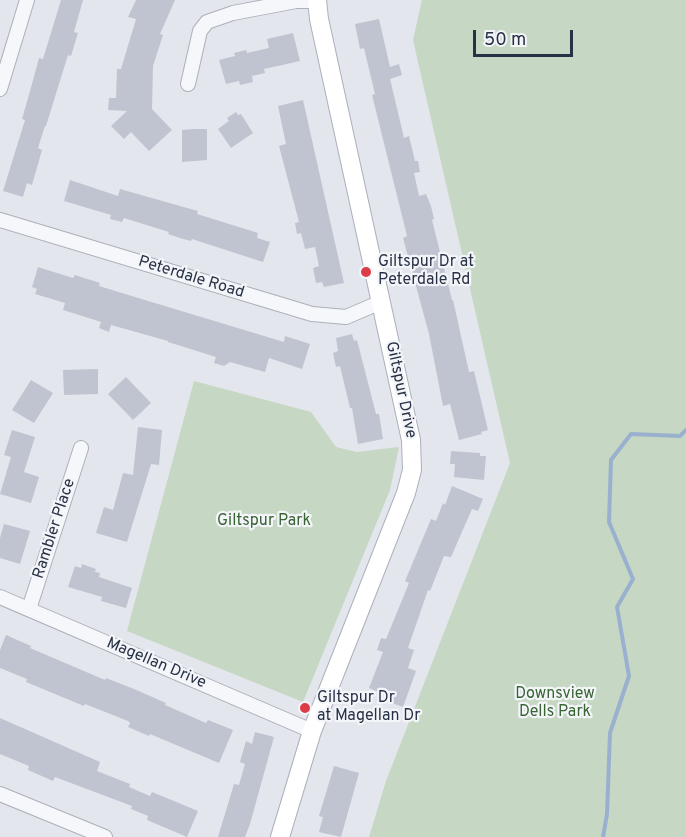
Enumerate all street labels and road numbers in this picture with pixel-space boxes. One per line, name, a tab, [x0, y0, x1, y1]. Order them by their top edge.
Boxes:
street label: Peterdale Road	[136, 253, 246, 303]
street label: Giltspur Drive	[380, 340, 420, 440]
street label: Rambler Place	[30, 476, 80, 582]
street label: Magellan Drive	[103, 634, 209, 694]

